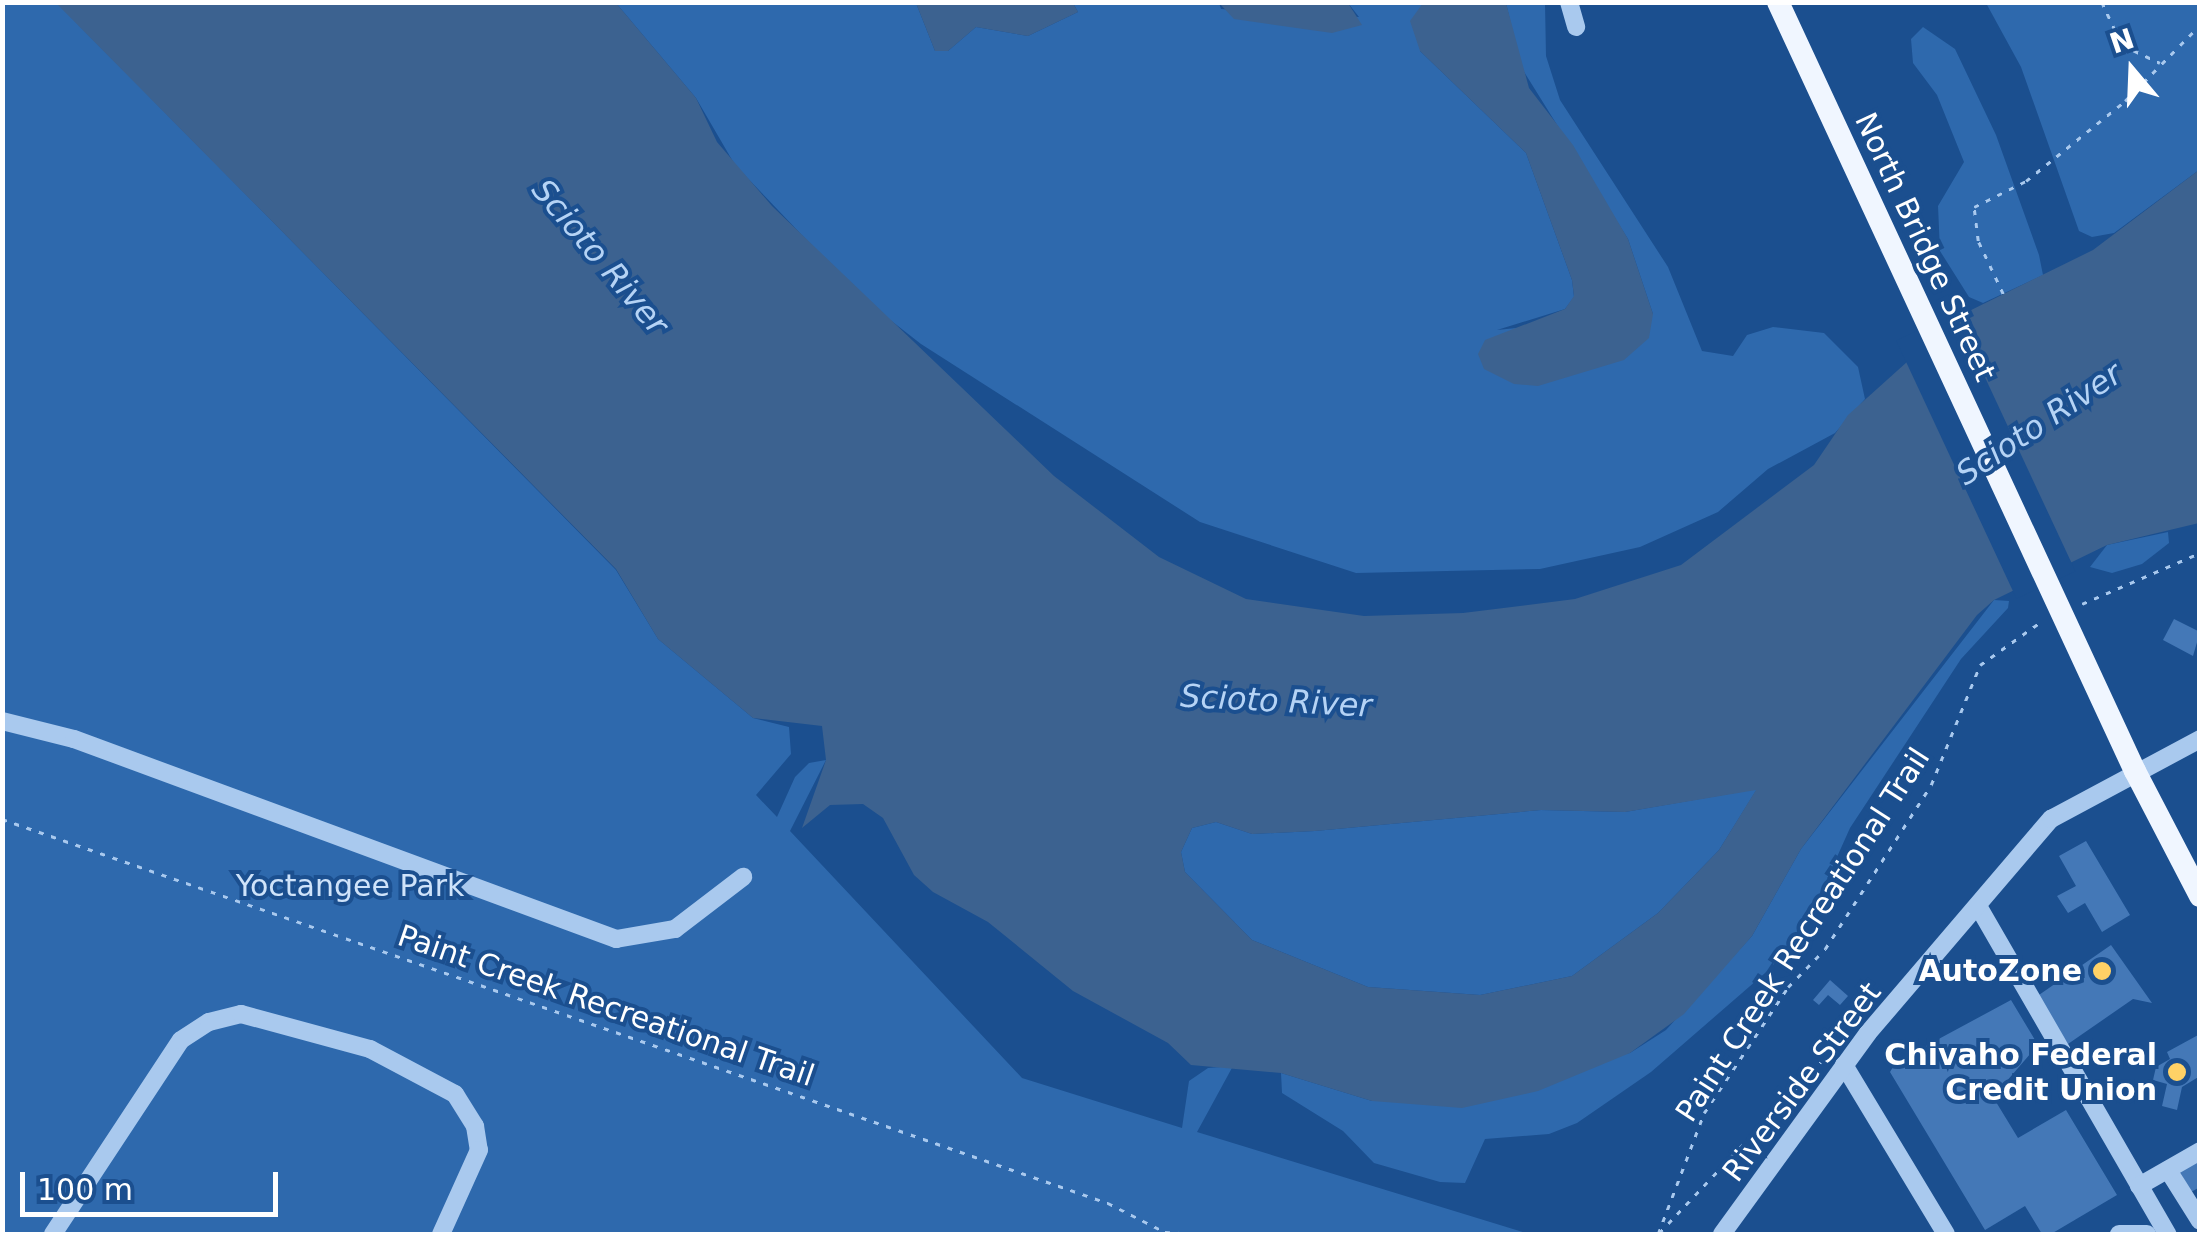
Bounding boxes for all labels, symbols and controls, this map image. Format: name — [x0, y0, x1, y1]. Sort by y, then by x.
north arrow — [2082, 20, 2182, 120]
text: N — [2106, 22, 2139, 61]
street label: North Bridge Street — [1847, 107, 2003, 387]
water label: Scioto River — [524, 171, 676, 343]
water label: Scioto River — [1949, 355, 2129, 493]
water label: Scioto River — [1179, 677, 1373, 725]
street label: Paint Creek Recreational Trail — [1669, 741, 1937, 1129]
park label: Yoctangee Park — [236, 868, 464, 904]
street label: Paint Creek Recreational Trail — [393, 918, 819, 1094]
place label: AutoZone — [1918, 953, 2082, 989]
marker: AutoZone — [2091, 960, 2113, 982]
street label: Riverside Street — [1715, 975, 1889, 1189]
place label: Chivaho Federal Credit Union — [1884, 1037, 2157, 1108]
marker: Chivaho Federal Credit Union — [2166, 1061, 2188, 1083]
scale bar — [25, 1152, 282, 1214]
text: 100 m — [37, 1172, 133, 1207]

